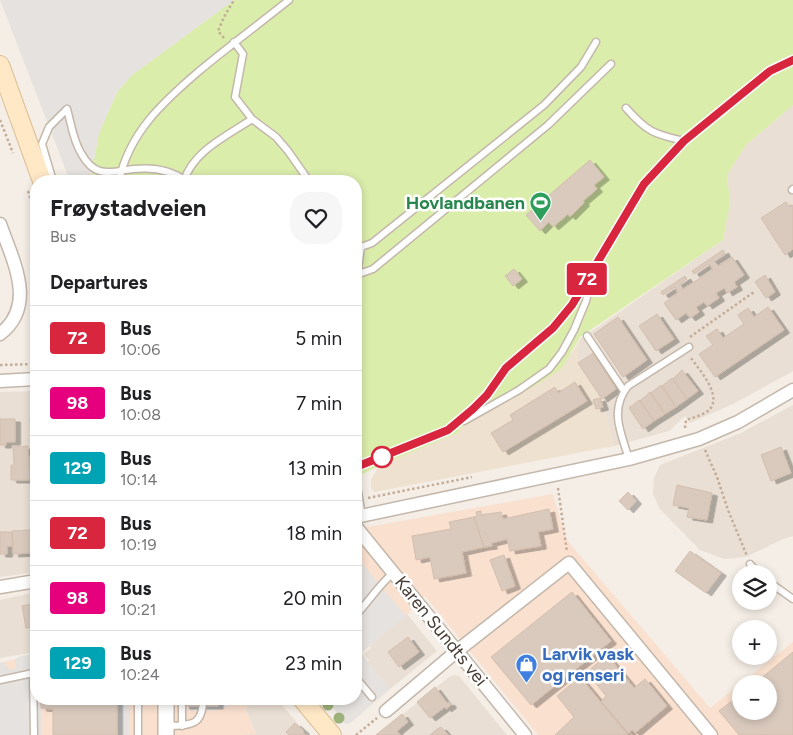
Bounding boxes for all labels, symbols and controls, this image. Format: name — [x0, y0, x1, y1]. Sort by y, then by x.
sports icon: Hovlandbanen — [529, 191, 553, 222]
button: heart — [290, 192, 342, 244]
place label: Hovlandbanen — [406, 192, 525, 214]
text: Frøystadveien — [50, 193, 206, 222]
text: Bus — [50, 227, 76, 246]
line badge: 72 — [564, 263, 610, 295]
text: 72 — [577, 268, 597, 290]
text: Departures — [50, 271, 148, 294]
text: Bus — [120, 317, 151, 340]
text: 72 — [67, 327, 88, 349]
text: 5 min — [295, 327, 342, 350]
text: 10:06 — [120, 340, 160, 359]
text: Bus — [120, 382, 151, 405]
text: 98 — [67, 392, 88, 414]
text: 7 min — [296, 392, 342, 415]
text: 10:08 — [120, 405, 161, 424]
unlabelled marker — [371, 446, 393, 468]
text: Bus — [120, 447, 151, 470]
text: 129 — [63, 457, 92, 479]
text: 13 min — [288, 457, 342, 480]
text: 10:14 — [120, 470, 157, 489]
text: Bus — [120, 512, 151, 535]
text: 72 — [67, 522, 88, 544]
text: 18 min — [287, 522, 342, 545]
text: 10:19 — [120, 535, 157, 554]
map controls — [732, 565, 777, 720]
button: layers — [732, 565, 777, 610]
street label: Karen Sundts vei — [390, 572, 492, 690]
text: Bus — [120, 577, 151, 600]
text: 98 — [67, 587, 88, 609]
text: 20 min — [283, 587, 342, 610]
text: 10:21 — [120, 600, 156, 619]
button: + — [732, 620, 777, 665]
text: Bus — [120, 642, 151, 665]
place label: Larvik vask og renseri — [542, 643, 634, 686]
text: 129 — [63, 652, 92, 674]
text: 23 min — [285, 652, 342, 675]
shop icon: Larvik vask og renseri — [514, 652, 538, 683]
text: 10:24 — [120, 665, 160, 684]
button: − — [732, 675, 777, 720]

